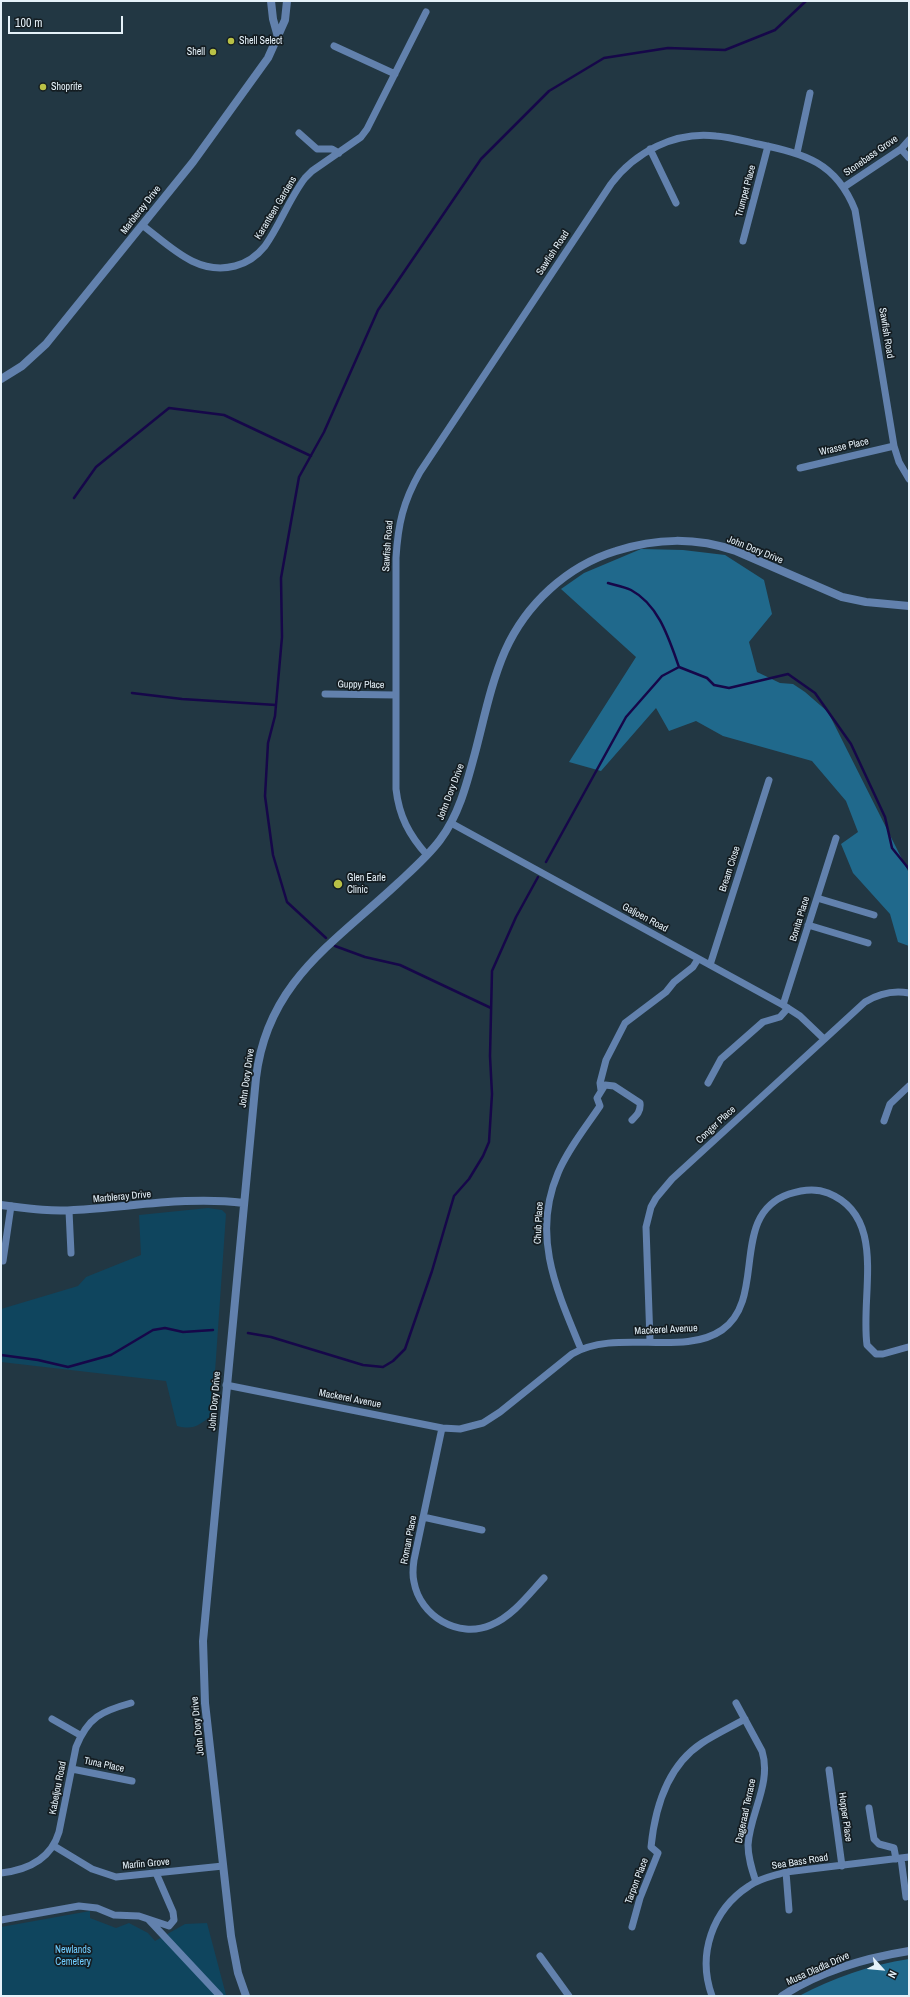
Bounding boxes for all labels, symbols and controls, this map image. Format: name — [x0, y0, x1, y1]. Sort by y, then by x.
scale bar — [10, 8, 125, 34]
text: 100 m — [15, 15, 42, 31]
place label: Shell Select — [239, 35, 282, 47]
marker: Shell Select — [226, 36, 236, 46]
place label: Shell — [187, 46, 205, 58]
marker: Shell — [208, 47, 218, 57]
place label: Shoprite — [51, 81, 82, 93]
marker: Shoprite — [38, 82, 48, 92]
street label: Stonebass Grove — [842, 133, 900, 179]
street label: Trumpet Place — [733, 164, 759, 218]
street label: Karanteen Gardens — [252, 174, 300, 242]
street label: Marbleray Drive — [118, 183, 164, 237]
street label: Sawfish Road — [534, 228, 572, 278]
street label: Sawfish Road — [876, 307, 896, 359]
street label: Wrasse Place — [818, 435, 870, 459]
street label: Sawfish Road — [380, 520, 396, 572]
street label: John Dory Drive — [725, 533, 785, 567]
street label: Guppy Place — [337, 679, 385, 691]
street label: John Dory Drive — [435, 762, 467, 822]
street label: Bream Close — [717, 845, 743, 893]
place label: Glen Earle Clinic — [347, 872, 386, 896]
marker: Glen Earle Clinic — [332, 878, 344, 890]
street label: Bonita Place — [787, 895, 813, 943]
street label: Galjoen Road — [620, 901, 670, 935]
street label: John Dory Drive — [237, 1048, 257, 1108]
street label: Conger Place — [694, 1104, 738, 1146]
street label: Marbleray Drive — [92, 1188, 152, 1206]
street label: Chub Place — [532, 1202, 546, 1244]
street label: Mackerel Avenue — [634, 1322, 698, 1338]
street label: John Dory Drive — [206, 1371, 224, 1431]
street label: Mackerel Avenue — [318, 1387, 382, 1411]
street label: Roman Place — [398, 1515, 420, 1565]
street label: John Dory Drive — [189, 1696, 207, 1756]
street label: Tuna Place — [83, 1755, 125, 1775]
street label: Kabeljou Road — [47, 1760, 69, 1816]
street label: Dageraad Terrace — [733, 1778, 759, 1844]
street label: Hopper Place — [836, 1792, 854, 1842]
street label: Sea Bass Road — [771, 1852, 829, 1872]
street label: Marlin Grove — [122, 1856, 170, 1872]
street label: Tarpon Place — [623, 1856, 651, 1906]
park label: Newlands Cemetery — [55, 1944, 91, 1968]
north arrow — [862, 1949, 902, 1989]
street label: Musa Dladla Drive — [785, 1950, 851, 1988]
text: N — [885, 1968, 900, 1981]

